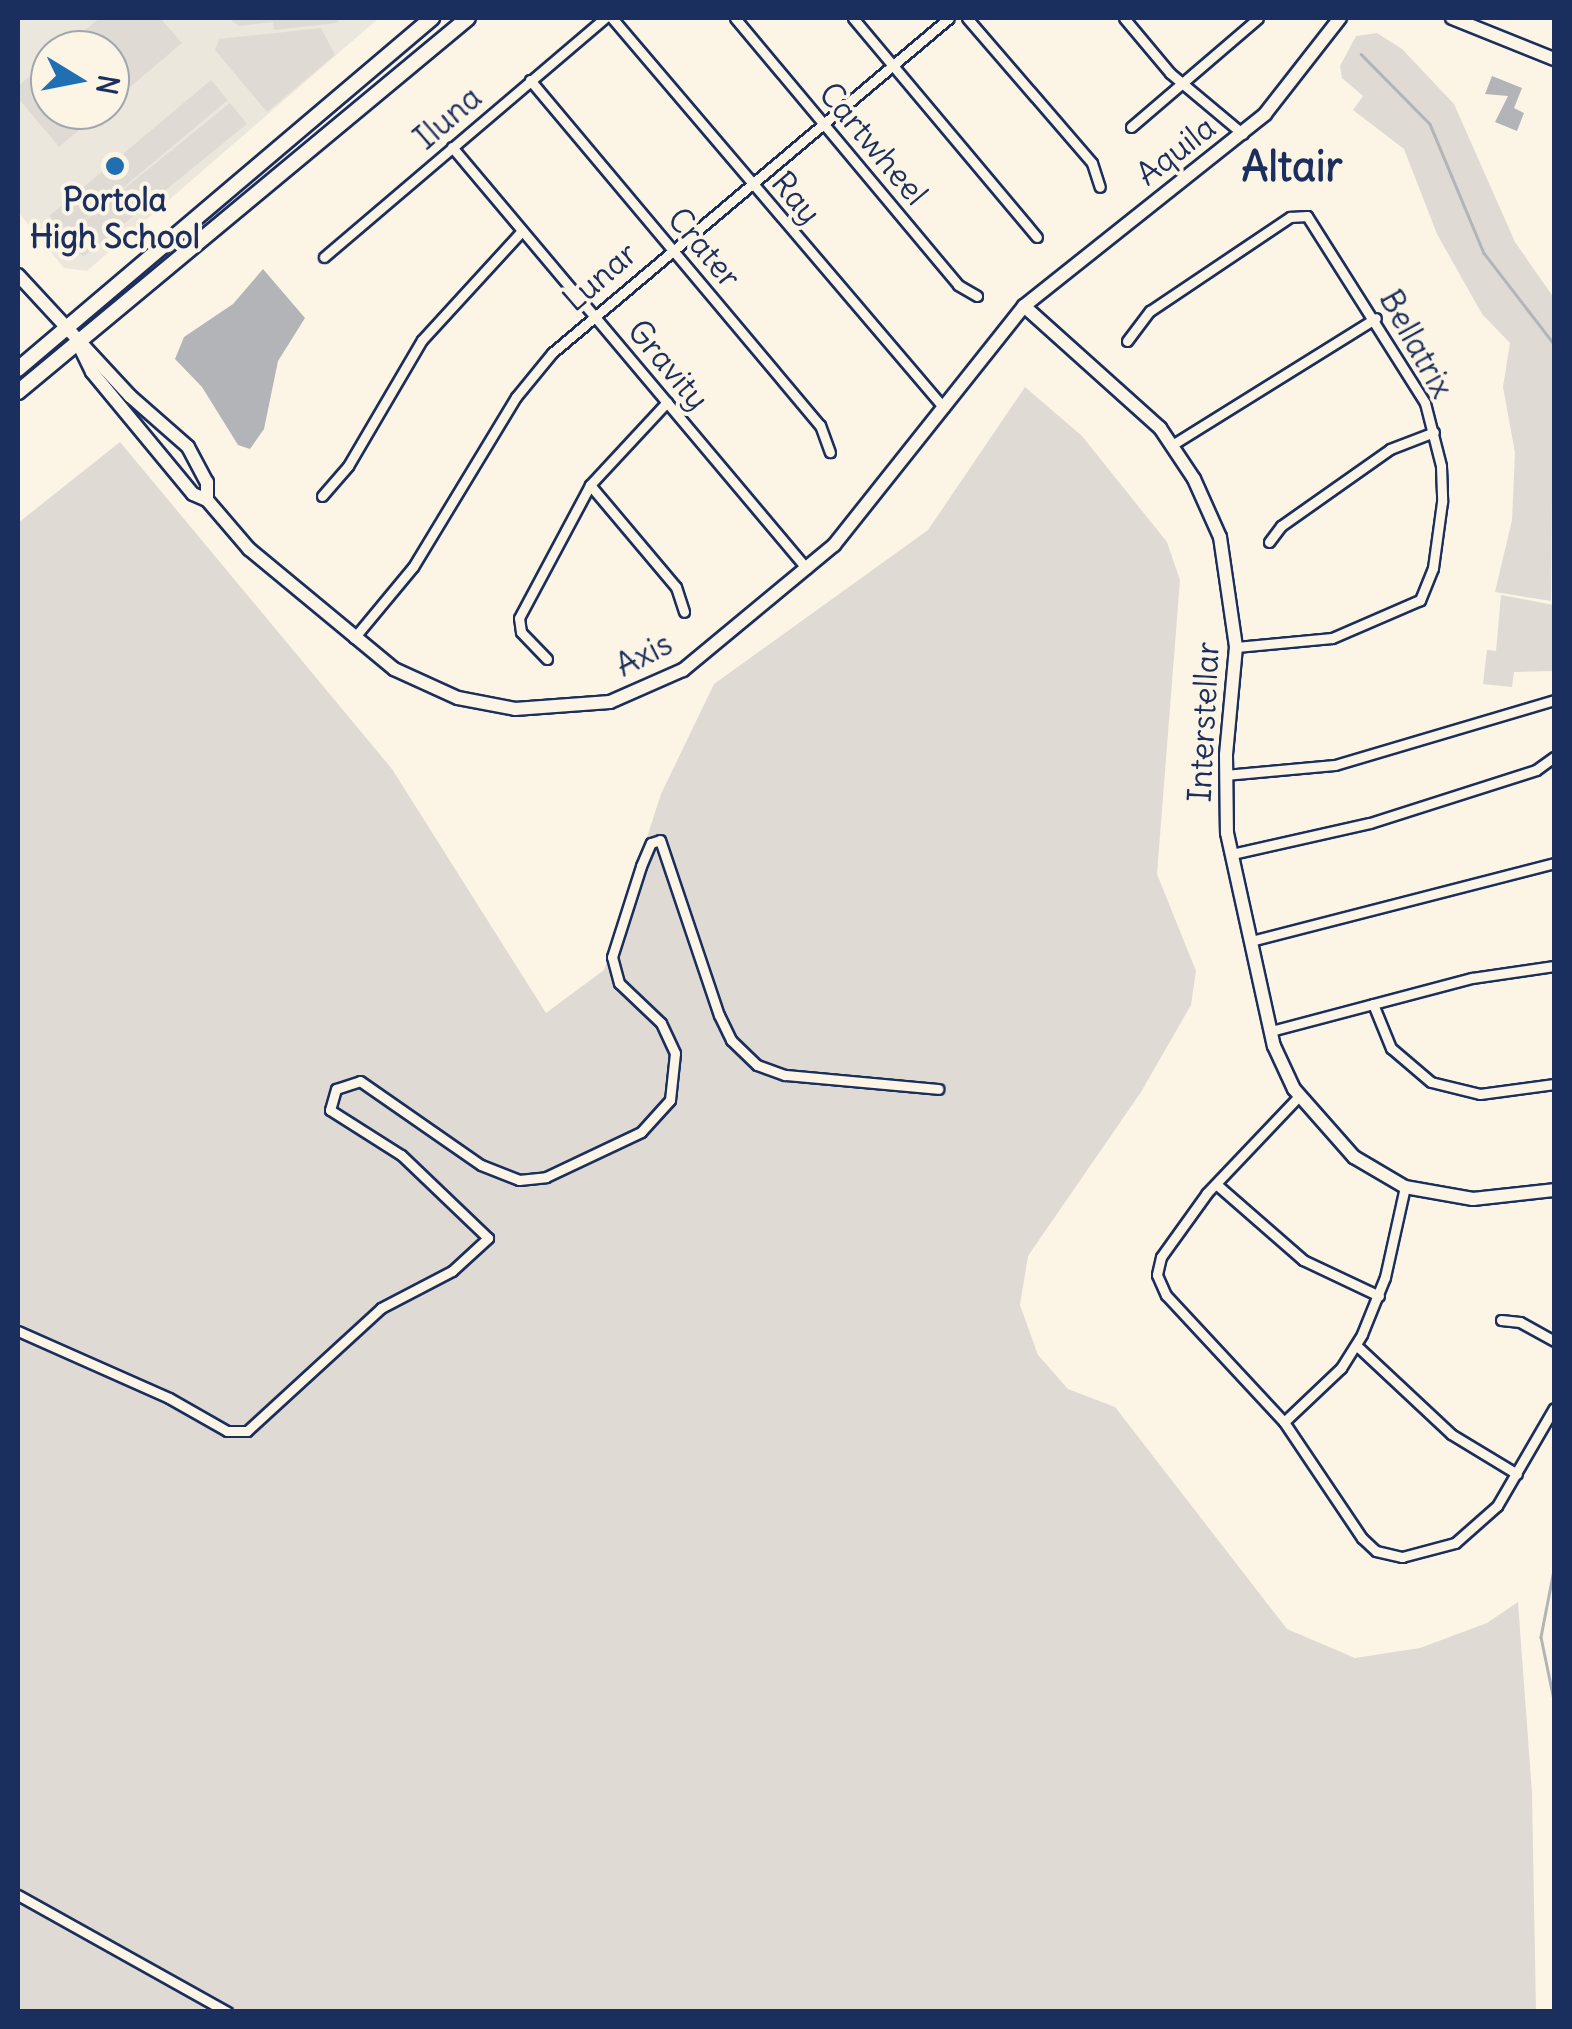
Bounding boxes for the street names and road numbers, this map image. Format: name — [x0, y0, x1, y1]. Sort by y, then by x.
street label: Cartwheel — [811, 75, 935, 213]
street label: Iluna — [406, 78, 490, 158]
street label: Aquila — [1129, 108, 1223, 194]
street label: Ray — [763, 164, 829, 232]
street label: Crater — [660, 200, 748, 296]
street label: Lunar — [555, 234, 645, 320]
street label: Bellatrix — [1371, 283, 1461, 405]
street label: Gravity — [619, 312, 717, 418]
street label: Axis — [609, 625, 679, 685]
street label: Interstellar — [1181, 641, 1227, 803]

